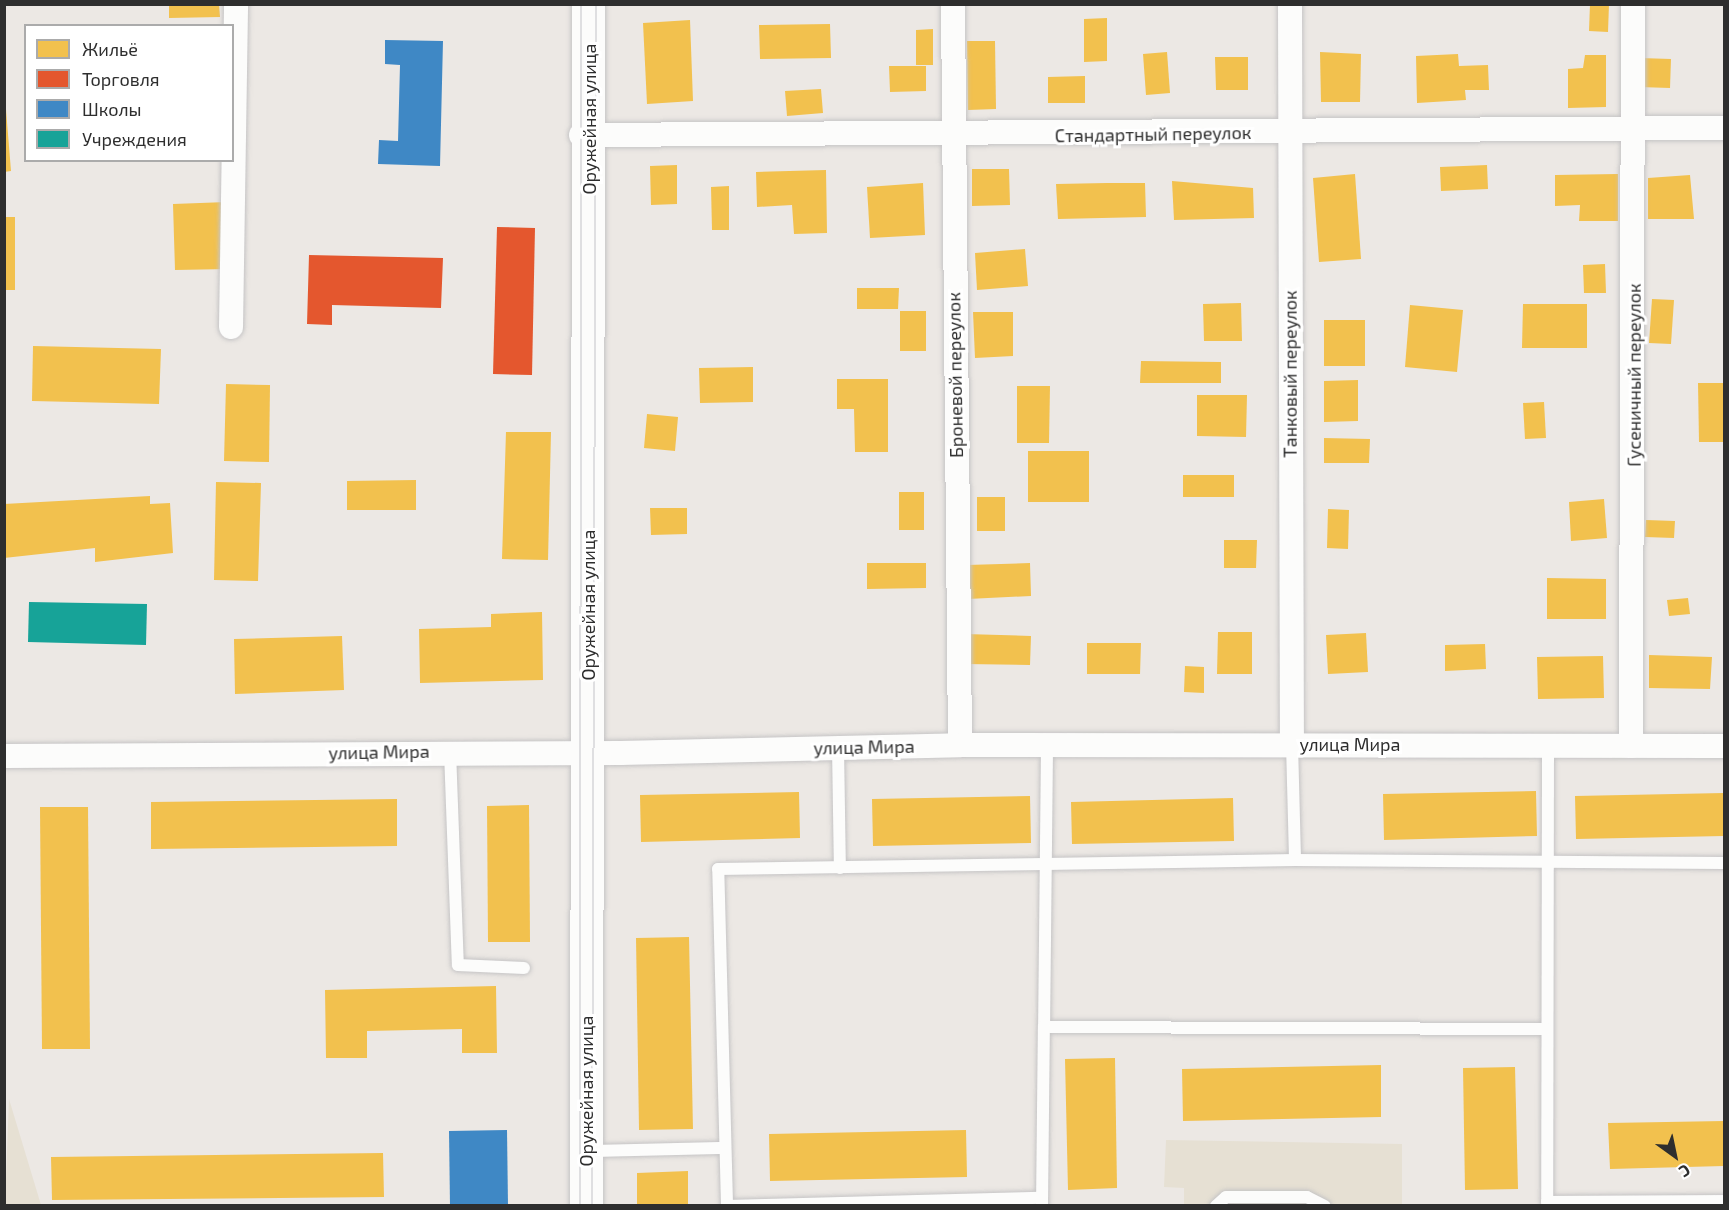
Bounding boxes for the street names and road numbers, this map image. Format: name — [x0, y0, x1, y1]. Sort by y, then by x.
street label: Оружейная улица — [578, 44, 600, 194]
street label: Стандартный переулок — [1055, 121, 1251, 147]
street label: Гусеничный переулок — [1623, 283, 1645, 467]
street label: Танковый переулок — [1279, 290, 1301, 458]
street label: Броневой переулок — [943, 292, 967, 458]
street label: Оружейная улица — [577, 530, 599, 680]
street label: улица Мира — [1299, 733, 1401, 755]
street label: улица Мира — [813, 735, 915, 759]
street label: улица Мира — [328, 740, 430, 764]
street label: Оружейная улица — [575, 1016, 597, 1166]

